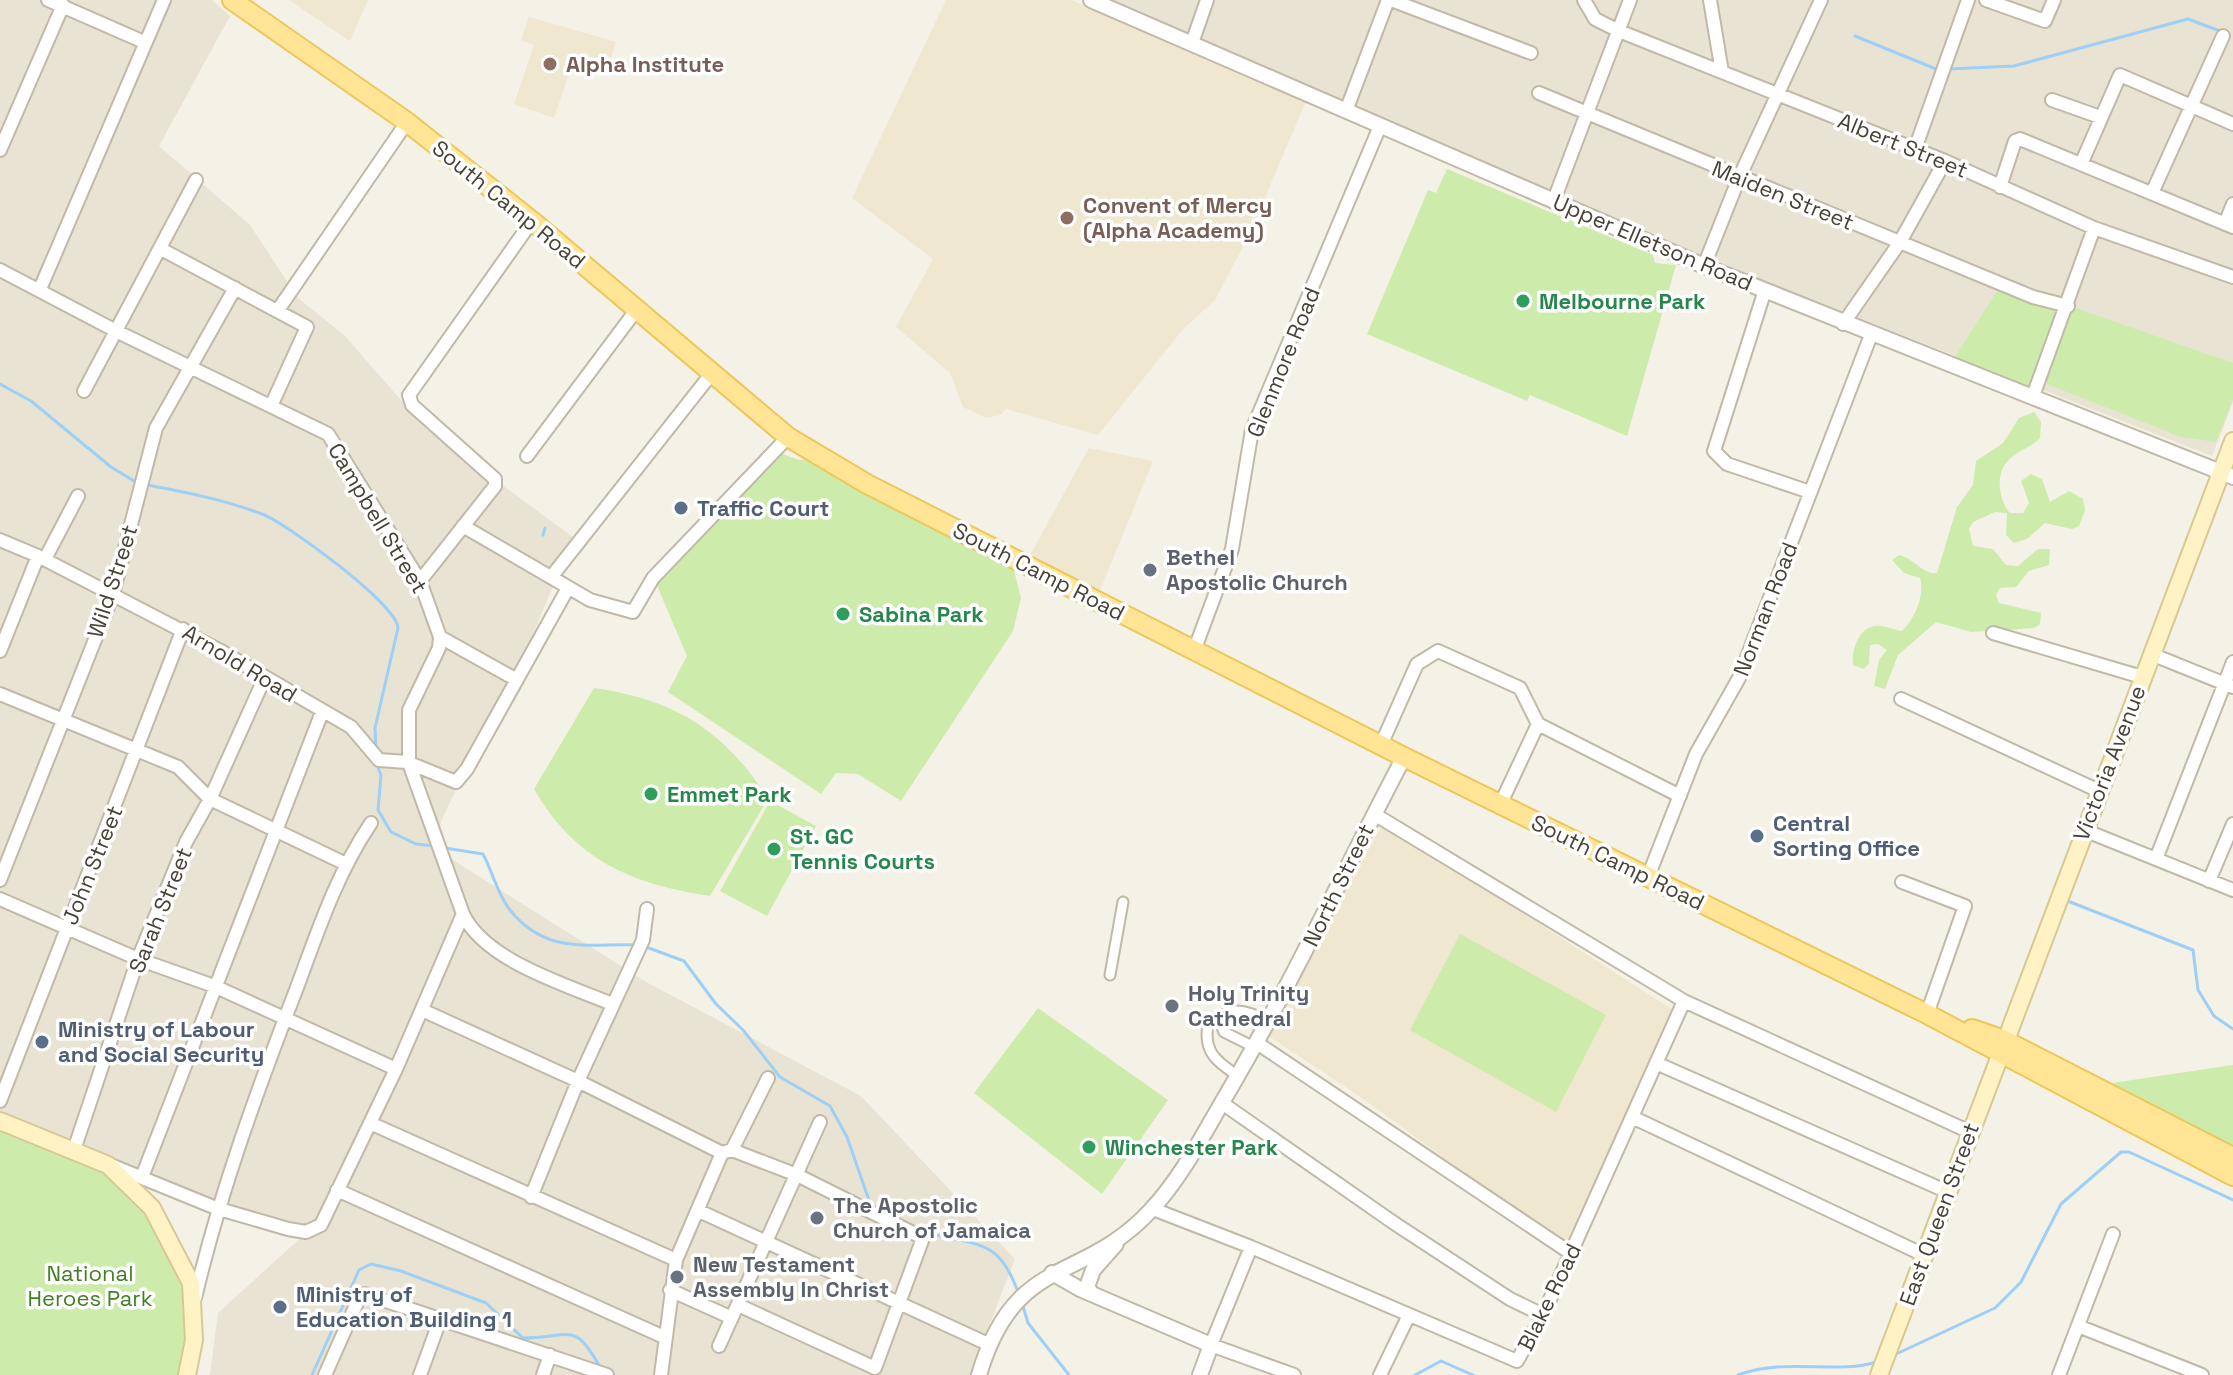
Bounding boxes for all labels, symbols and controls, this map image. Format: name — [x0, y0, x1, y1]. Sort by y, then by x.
place label: Alpha Institute — [566, 50, 724, 78]
marker: Alpha Institute — [541, 55, 559, 73]
street label: Albert Street — [1834, 106, 1972, 184]
street label: South Camp Road — [427, 134, 591, 274]
street label: Maiden Street — [1708, 154, 1858, 236]
street label: Upper Elletson Road — [1549, 187, 1757, 297]
place label: Convent of Mercy (Alpha Academy) — [1083, 191, 1272, 244]
marker: Convent of Mercy (Alpha Academy) — [1058, 209, 1076, 227]
street label: Glenmore Road — [1240, 283, 1326, 441]
place label: Melbourne Park — [1539, 287, 1706, 315]
marker: Melbourne Park — [1514, 292, 1532, 310]
street label: Campbell Street — [322, 438, 434, 598]
place label: Traffic Court — [697, 494, 829, 522]
marker: Traffic Court — [672, 499, 690, 517]
street label: South Camp Road — [948, 516, 1130, 626]
street label: Wild Street — [81, 521, 143, 641]
street label: Norman Road — [1727, 538, 1803, 680]
place label: Bethel Apostolic Church — [1166, 543, 1348, 596]
marker: Bethel Apostolic Church — [1141, 561, 1159, 579]
place label: Sabina Park — [859, 600, 984, 628]
marker: Sabina Park — [834, 605, 852, 623]
street label: Arnold Road — [178, 618, 302, 708]
street label: Victoria Avenue — [2066, 681, 2152, 845]
place label: Emmet Park — [667, 780, 792, 808]
marker: Emmet Park — [642, 785, 660, 803]
street label: John Street — [55, 801, 129, 929]
street label: South Camp Road — [1527, 808, 1709, 916]
place label: Central Sorting Office — [1773, 809, 1920, 862]
street label: North Street — [1296, 819, 1380, 951]
place label: St. GC Tennis Courts — [790, 822, 935, 875]
marker: Central Sorting Office — [1748, 827, 1766, 845]
marker: St. GC Tennis Courts — [765, 840, 783, 858]
street label: Sarah Street — [122, 843, 198, 977]
place label: Holy Trinity Cathedral — [1188, 979, 1309, 1032]
marker: Holy Trinity Cathedral — [1163, 997, 1181, 1015]
place label: Ministry of Labour and Social Security — [58, 1015, 264, 1068]
marker: Ministry of Labour and Social Security — [33, 1033, 51, 1051]
street label: East Queen Street — [1893, 1119, 1985, 1309]
place label: Winchester Park — [1105, 1133, 1279, 1161]
marker: Winchester Park — [1080, 1138, 1098, 1156]
place label: The Apostolic Church of Jamaica — [833, 1191, 1031, 1244]
marker: The Apostolic Church of Jamaica — [808, 1209, 826, 1227]
street label: Blake Road — [1511, 1239, 1587, 1355]
place label: New Testament Assembly In Christ — [693, 1250, 889, 1303]
park label: National Heroes Park — [28, 1259, 153, 1312]
marker: New Testament Assembly In Christ — [668, 1268, 686, 1286]
place label: Ministry of Education Building 1 — [296, 1280, 512, 1333]
marker: Ministry of Education Building 1 — [271, 1298, 289, 1316]

